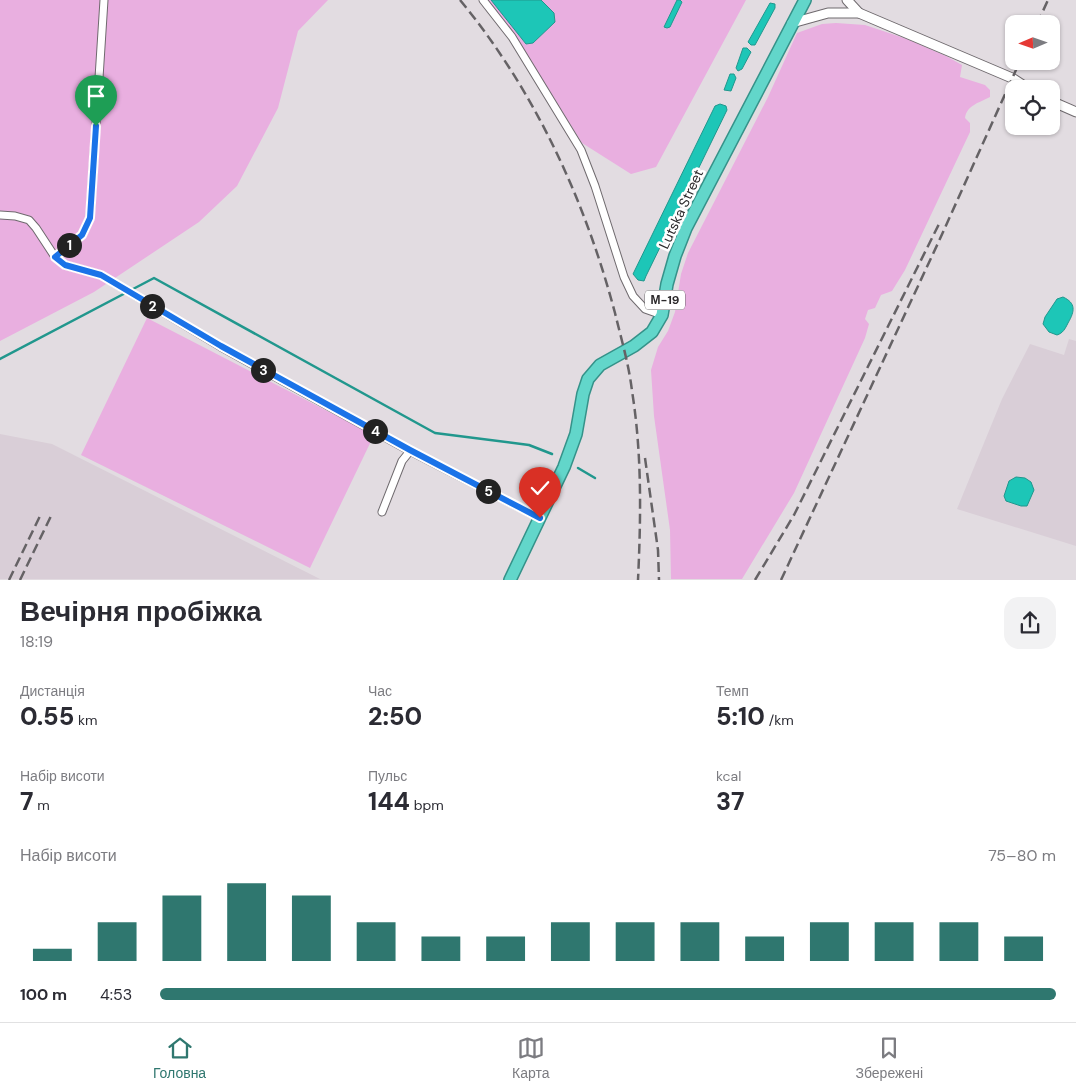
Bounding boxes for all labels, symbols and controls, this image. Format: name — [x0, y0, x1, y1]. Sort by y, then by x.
north arrow — [1005, 15, 1060, 70]
map controls — [1005, 15, 1060, 135]
pin — [75, 75, 117, 126]
button: locate — [1005, 80, 1060, 135]
icon: arrive — [82, 82, 110, 110]
street label: Lutska Street — [655, 166, 707, 252]
pin: 1 — [56, 232, 82, 258]
text: 1 — [67, 236, 72, 254]
road number: М-19 — [645, 290, 685, 310]
pin: 2 — [140, 294, 164, 318]
text: 2 — [148, 297, 157, 315]
pin: 3 — [250, 358, 276, 382]
text: 3 — [259, 361, 268, 379]
pin: 4 — [362, 418, 388, 444]
text: 4 — [371, 422, 380, 440]
pin — [519, 467, 561, 518]
icon: check — [526, 474, 554, 502]
pin: 5 — [476, 478, 500, 504]
text: 5 — [484, 482, 493, 500]
text: Вечірня пробіжка — [20, 593, 262, 630]
button: share — [1004, 597, 1056, 649]
text: 18:19 — [20, 631, 53, 652]
text: Дистанція — [20, 682, 85, 700]
text: Час — [368, 682, 392, 700]
text: Темп — [716, 682, 749, 700]
text: 0.55 — [20, 700, 74, 733]
text: 2:50 — [368, 700, 422, 733]
text: 5:10 — [716, 700, 765, 733]
text: km — [74, 711, 98, 729]
text: /km — [765, 711, 794, 729]
text: Набір висоти — [20, 767, 105, 785]
text: Пульс — [368, 767, 407, 785]
text: kcal — [716, 767, 741, 785]
text: 7 — [20, 785, 33, 818]
text: 144 — [368, 785, 410, 818]
text: 37 — [716, 785, 744, 818]
text: m — [33, 796, 50, 814]
text: bpm — [410, 796, 444, 814]
text: Набір висоти — [20, 845, 117, 866]
text: 75–80 m — [988, 845, 1056, 866]
text: 100 m — [20, 984, 67, 1005]
text: 4:53 — [100, 984, 132, 1005]
tab: Головна — [153, 1034, 206, 1082]
tab: Карта — [512, 1034, 550, 1082]
tab: Збережені — [856, 1034, 923, 1082]

